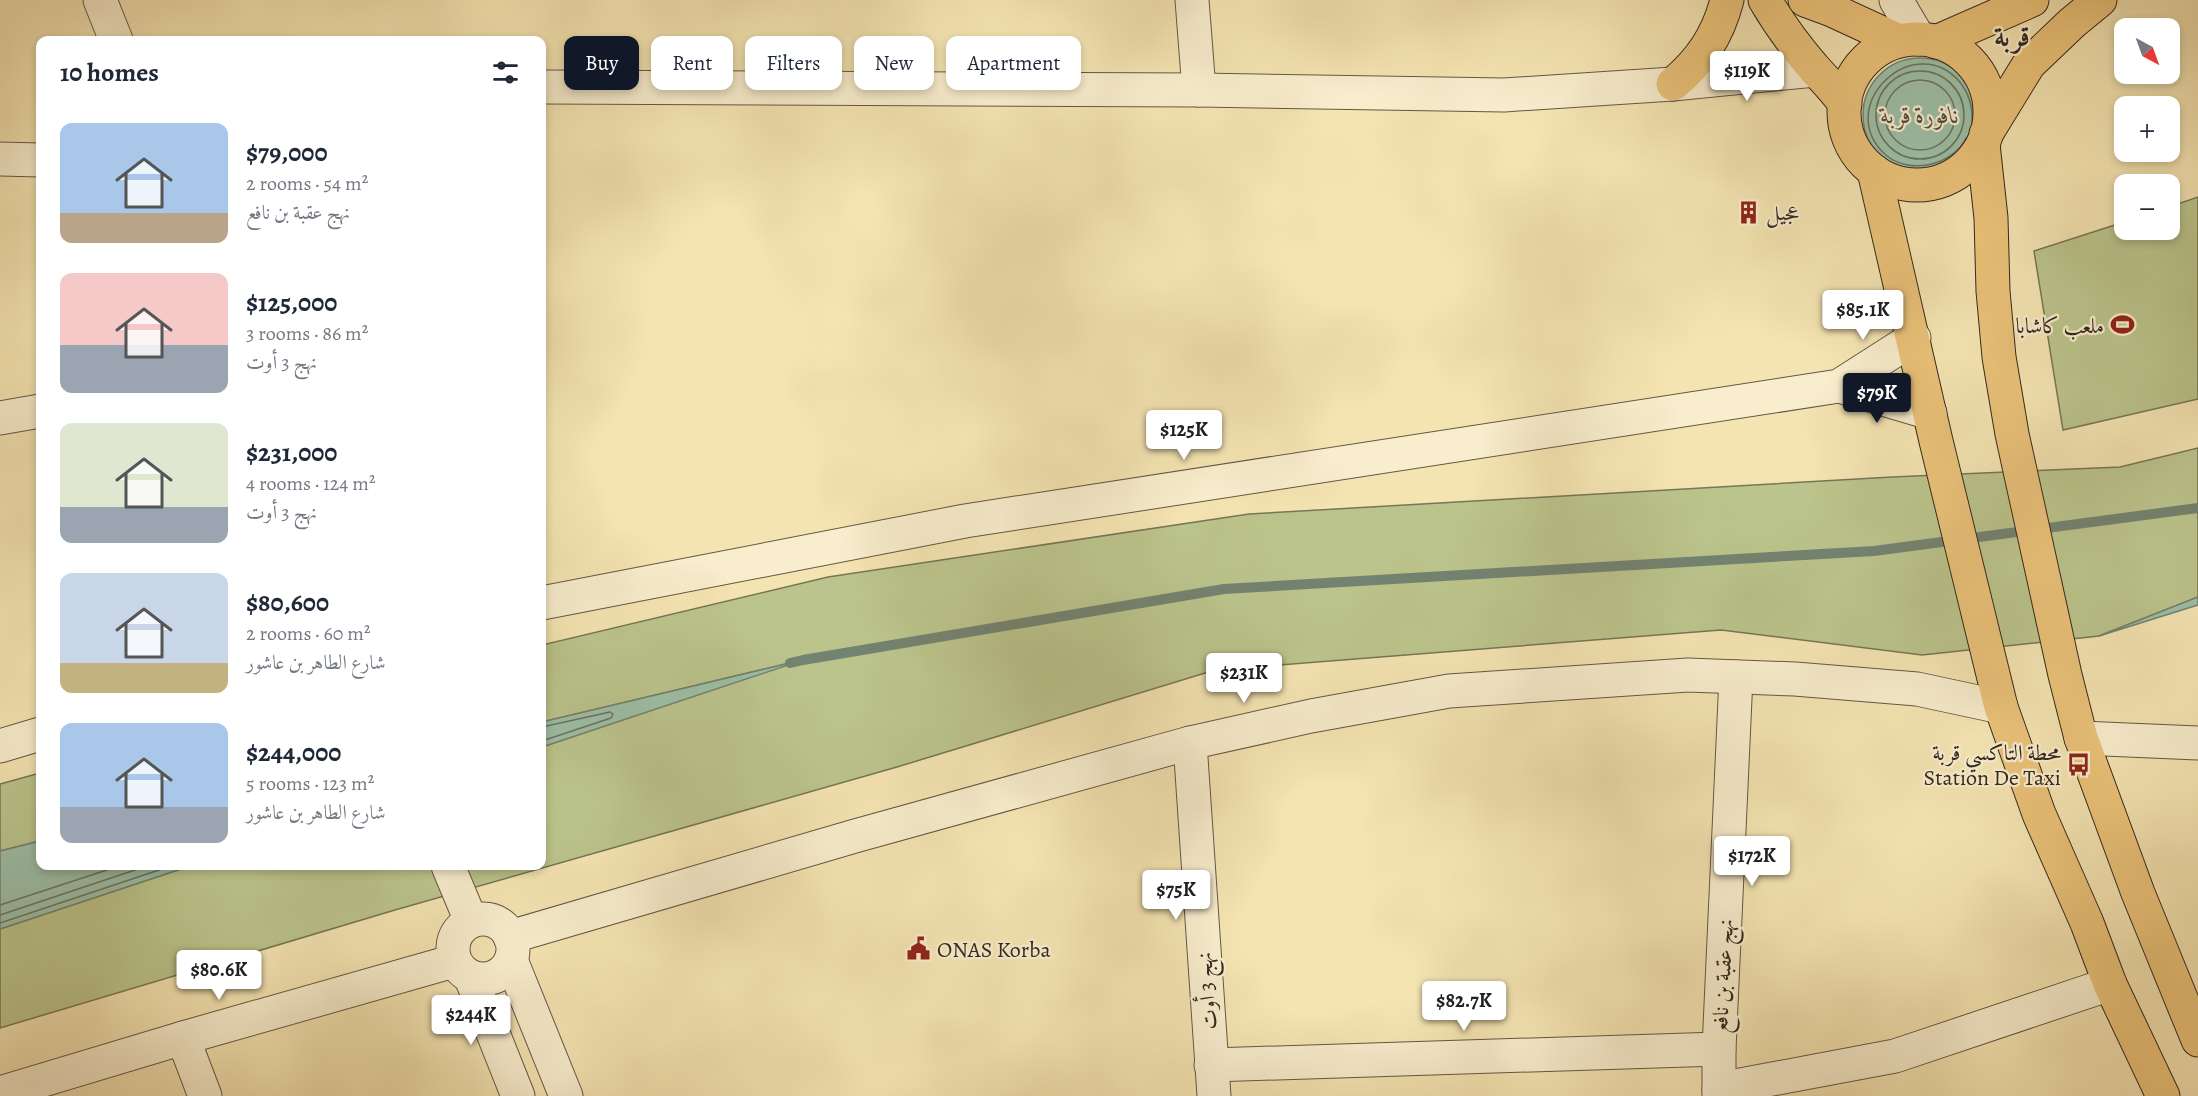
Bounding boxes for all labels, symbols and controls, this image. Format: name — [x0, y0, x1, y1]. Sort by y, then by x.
district label: قربة — [1994, 18, 2030, 56]
north arrow — [2114, 18, 2180, 84]
map controls — [2114, 18, 2180, 240]
chip: Buy — [564, 36, 639, 90]
chip: Rent — [651, 36, 733, 90]
chip: Filters — [745, 36, 842, 90]
chip: New — [854, 36, 934, 90]
chip: Apartment — [946, 36, 1081, 90]
pin: $119K — [1705, 51, 1789, 102]
text: 10 homes — [60, 55, 159, 90]
icon: filters — [489, 56, 522, 89]
text: $119K — [1724, 57, 1770, 84]
button: + — [2114, 96, 2180, 162]
water label: نافورة قربة — [1879, 99, 1959, 131]
text: $79,000 — [246, 135, 327, 170]
icon: home — [108, 147, 180, 219]
text: 2 rooms · 54 m² — [246, 170, 368, 197]
button: − — [2114, 174, 2180, 240]
place label: عجيل — [1766, 198, 1800, 228]
text: نهج عقبة بن نافع — [246, 199, 350, 226]
building icon: عجيل — [1735, 199, 1761, 225]
text: $125,000 — [246, 285, 337, 320]
pin: $85.1K — [1814, 290, 1912, 341]
text: $85.1K — [1836, 296, 1890, 323]
icon: home — [108, 297, 180, 369]
place label: ملعب كاشابا — [2015, 311, 2104, 341]
sports icon: ملعب كاشابا — [2109, 312, 2135, 338]
text: 3 rooms · 86 m² — [246, 320, 368, 347]
text: نهج 3 أوت — [246, 349, 317, 376]
pin: $79K — [1841, 373, 1913, 424]
text: $79K — [1857, 379, 1897, 406]
pin: $125K — [1142, 410, 1226, 461]
text: $125K — [1160, 416, 1208, 443]
text: $231,000 — [246, 435, 337, 470]
icon: home — [108, 447, 180, 519]
text: 4 rooms · 124 m² — [246, 470, 376, 497]
text: نهج 3 أوت — [246, 499, 317, 526]
text: $80,600 — [246, 585, 329, 620]
icon: home — [108, 597, 180, 669]
text: 2 rooms · 60 m² — [246, 620, 370, 647]
text: شارع الطاهر بن عاشور — [246, 649, 386, 676]
pin: $231K — [1202, 653, 1286, 704]
text: $231K — [1220, 659, 1268, 686]
text: $244,000 — [246, 735, 341, 770]
place label: محطة التاكسي قربة Station De Taxi — [1923, 738, 2062, 793]
icon: home — [108, 747, 180, 819]
bus stop icon: محطة التاكسي قربة Station De Taxi — [2066, 752, 2092, 778]
text: 5 rooms · 123 m² — [246, 770, 374, 797]
text: شارع الطاهر بن عاشور — [246, 799, 386, 826]
pin: $172K — [1710, 836, 1794, 887]
text: $172K — [1728, 842, 1776, 869]
pin: $75K — [1140, 870, 1212, 921]
text: $75K — [1156, 876, 1196, 903]
street label: نهج عقبة بن نافع — [1705, 918, 1745, 1034]
place label: ONAS Korba — [937, 935, 1051, 965]
public building icon: ONAS Korba — [906, 936, 932, 962]
pin: $80.6K — [170, 950, 268, 1001]
street label: نهج 3 أوت — [1188, 951, 1229, 1031]
text: $80.6K — [191, 956, 247, 983]
pin: $82.7K — [1415, 981, 1513, 1032]
text: $82.7K — [1436, 987, 1492, 1014]
pin: $244K — [429, 995, 513, 1046]
text: $244K — [446, 1001, 496, 1028]

